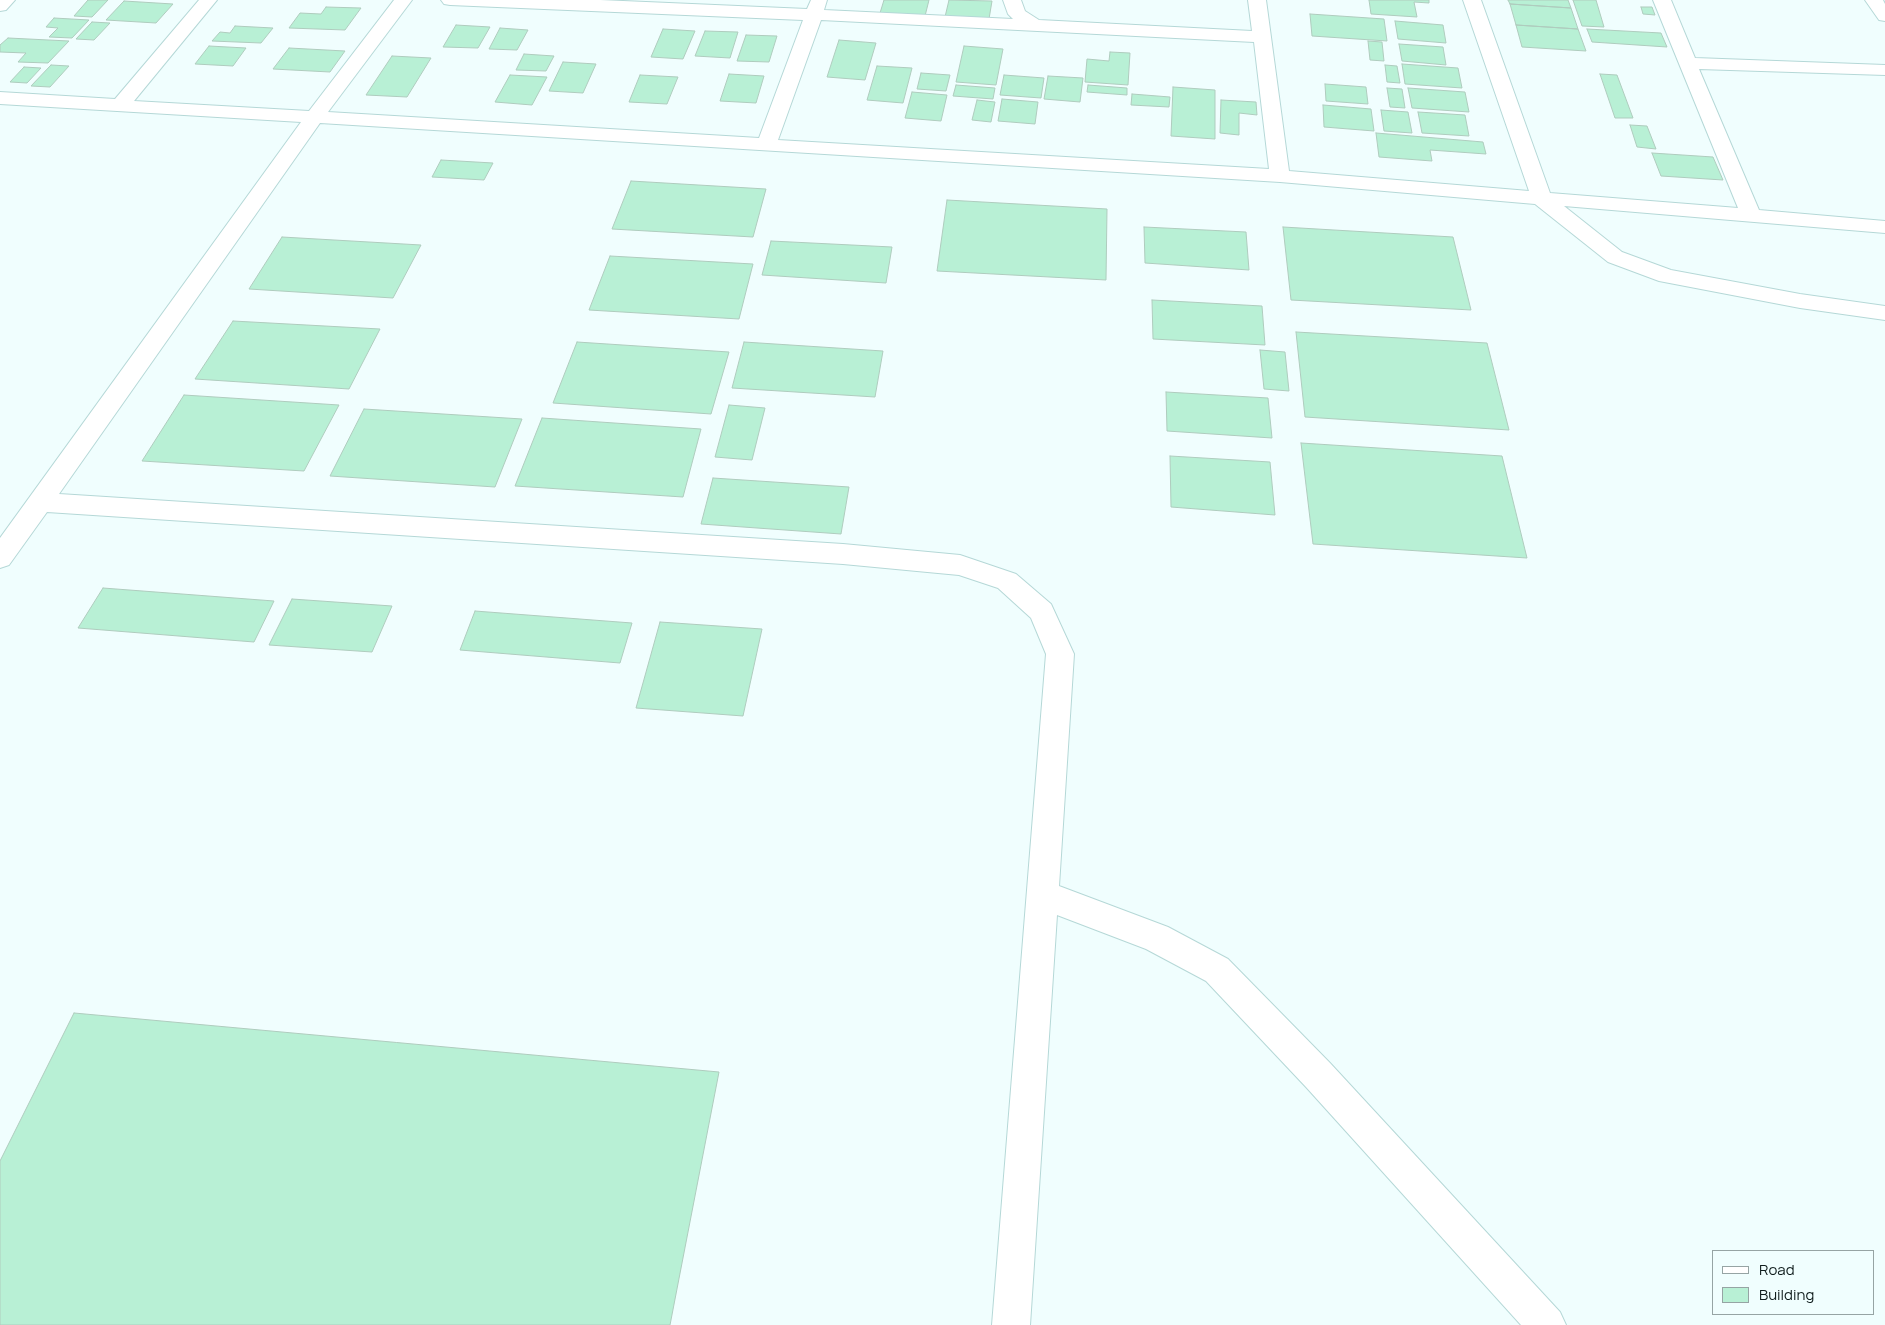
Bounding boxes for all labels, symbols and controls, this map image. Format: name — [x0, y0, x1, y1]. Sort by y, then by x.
legend — [1712, 1250, 1875, 1315]
text: Road — [1759, 1259, 1795, 1280]
text: Building — [1759, 1284, 1814, 1305]

